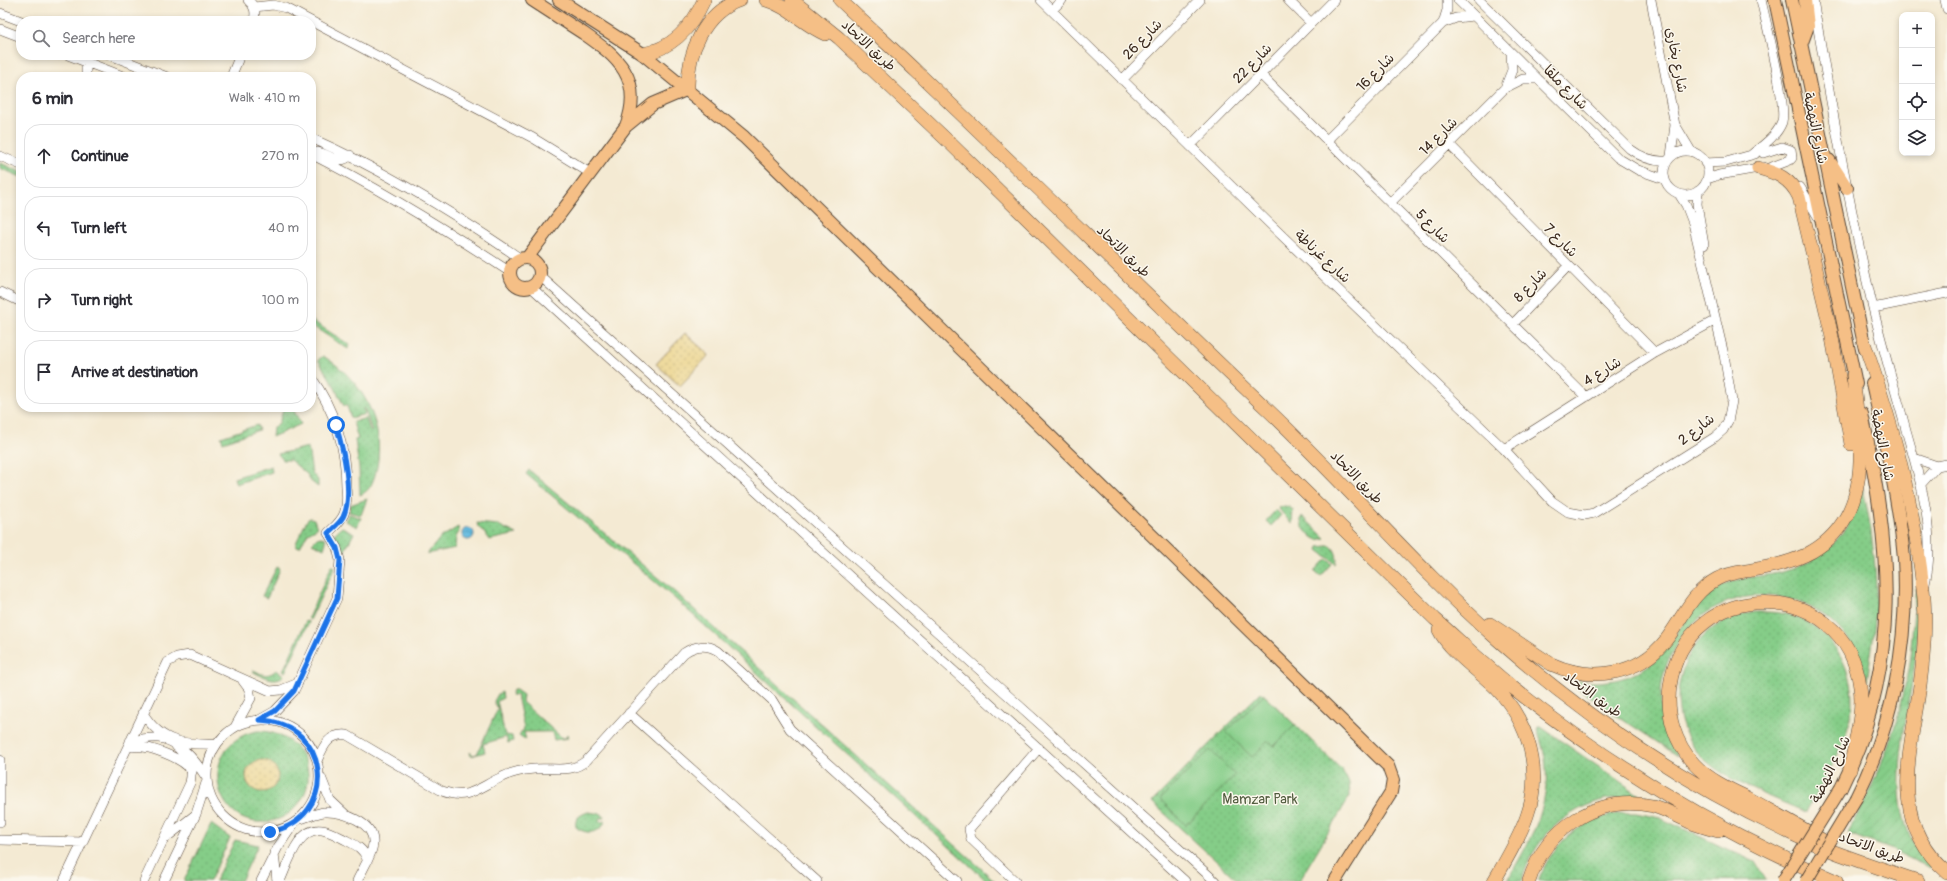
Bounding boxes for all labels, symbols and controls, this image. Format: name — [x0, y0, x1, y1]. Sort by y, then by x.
map controls — [1899, 12, 1935, 156]
button: + — [1899, 12, 1935, 48]
search box — [16, 16, 316, 60]
street label: طريق الاتحاد — [838, 16, 899, 75]
street label: شارع 26 — [1119, 16, 1166, 64]
street label: شارع بخارى — [1661, 26, 1691, 94]
icon: search — [30, 27, 52, 49]
text: Search here — [62, 29, 135, 48]
street label: شارع 22 — [1229, 40, 1276, 88]
button: − — [1899, 48, 1935, 84]
street label: شارع 16 — [1353, 50, 1399, 96]
street label: شارع ملقا — [1539, 62, 1591, 114]
button: locate — [1899, 84, 1935, 120]
text: 6 min — [32, 88, 73, 109]
text: Walk · 410 m — [229, 90, 300, 106]
street label: شارع النهضة — [1799, 91, 1831, 166]
street label: شارع 14 — [1416, 114, 1462, 160]
button: layers — [1899, 120, 1935, 156]
icon: ahead — [33, 145, 55, 167]
text: Continue — [71, 147, 129, 166]
text: 270 m — [262, 148, 299, 164]
street label: شارع 5 — [1411, 206, 1453, 248]
icon: left — [33, 217, 55, 239]
text: Turn left — [71, 219, 127, 238]
text: 40 m — [268, 220, 299, 236]
street label: شارع 7 — [1540, 220, 1581, 261]
street label: طريق الاتحاد — [1093, 222, 1154, 281]
street label: شارع غرناطة — [1290, 226, 1354, 287]
street label: شارع 8 — [1510, 265, 1551, 306]
icon: right — [33, 289, 55, 311]
text: Turn right — [71, 291, 132, 310]
text: 100 m — [262, 292, 299, 308]
street label: شارع 4 — [1580, 353, 1625, 390]
icon: arrive — [33, 361, 55, 383]
text: Arrive at destination — [71, 363, 198, 382]
street label: شارع النهضة — [1866, 408, 1898, 483]
street label: شارع 2 — [1675, 410, 1718, 450]
route start — [327, 416, 345, 434]
street label: طريق الاتحاد — [1327, 447, 1386, 508]
street label: طريق الاتحاد — [1560, 668, 1625, 721]
street label: شارع النهضة — [1807, 733, 1855, 806]
park label: Mamzar Park — [1222, 791, 1298, 808]
route end — [261, 823, 279, 841]
street label: طريق الاتحاد — [1837, 828, 1907, 867]

